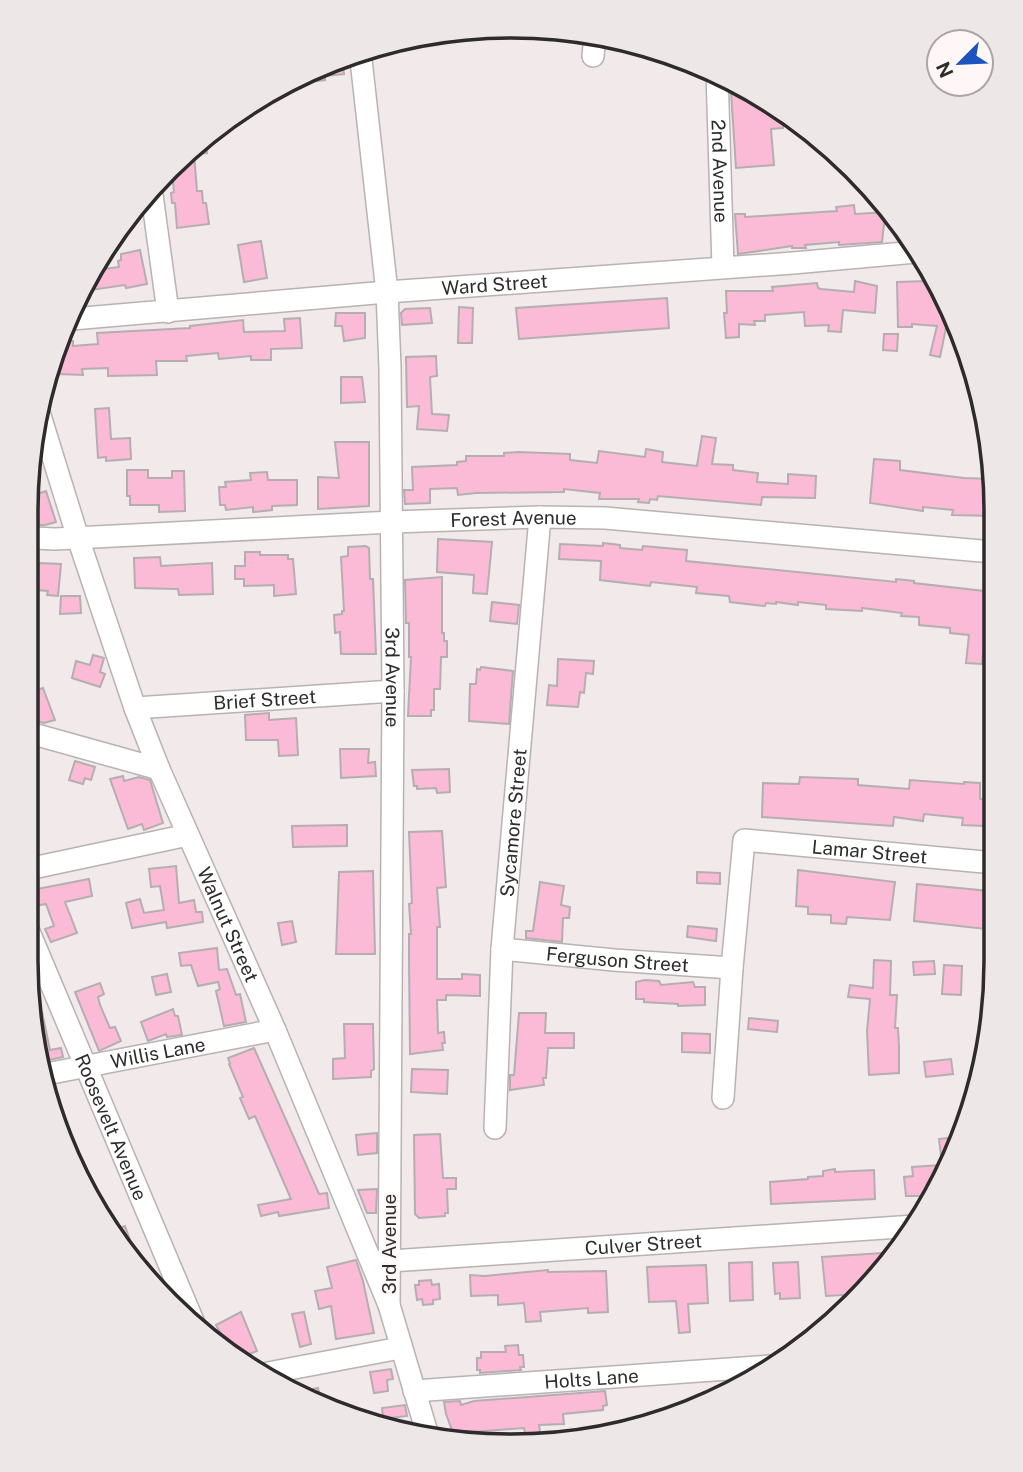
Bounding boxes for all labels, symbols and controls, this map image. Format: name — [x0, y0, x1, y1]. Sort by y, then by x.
north arrow — [925, 28, 995, 98]
text: N — [931, 59, 958, 81]
street label: 2nd Avenue — [707, 119, 733, 223]
street label: Ward Street — [441, 270, 549, 299]
street label: Forest Avenue — [450, 506, 577, 531]
street label: 3rd Avenue — [381, 627, 404, 728]
street label: Brief Street — [213, 685, 317, 714]
street label: Sycamore Street — [496, 748, 531, 898]
street label: Lamar Street — [811, 835, 928, 868]
street label: Walnut Street — [193, 864, 263, 985]
street label: Ferguson Street — [545, 942, 690, 976]
street label: Willis Lane — [109, 1033, 207, 1072]
street label: Roosevelt Avenue — [71, 1050, 152, 1203]
street label: 3rd Avenue — [378, 1194, 400, 1294]
street label: Culver Street — [584, 1229, 703, 1259]
street label: Holts Lane — [544, 1364, 640, 1393]

